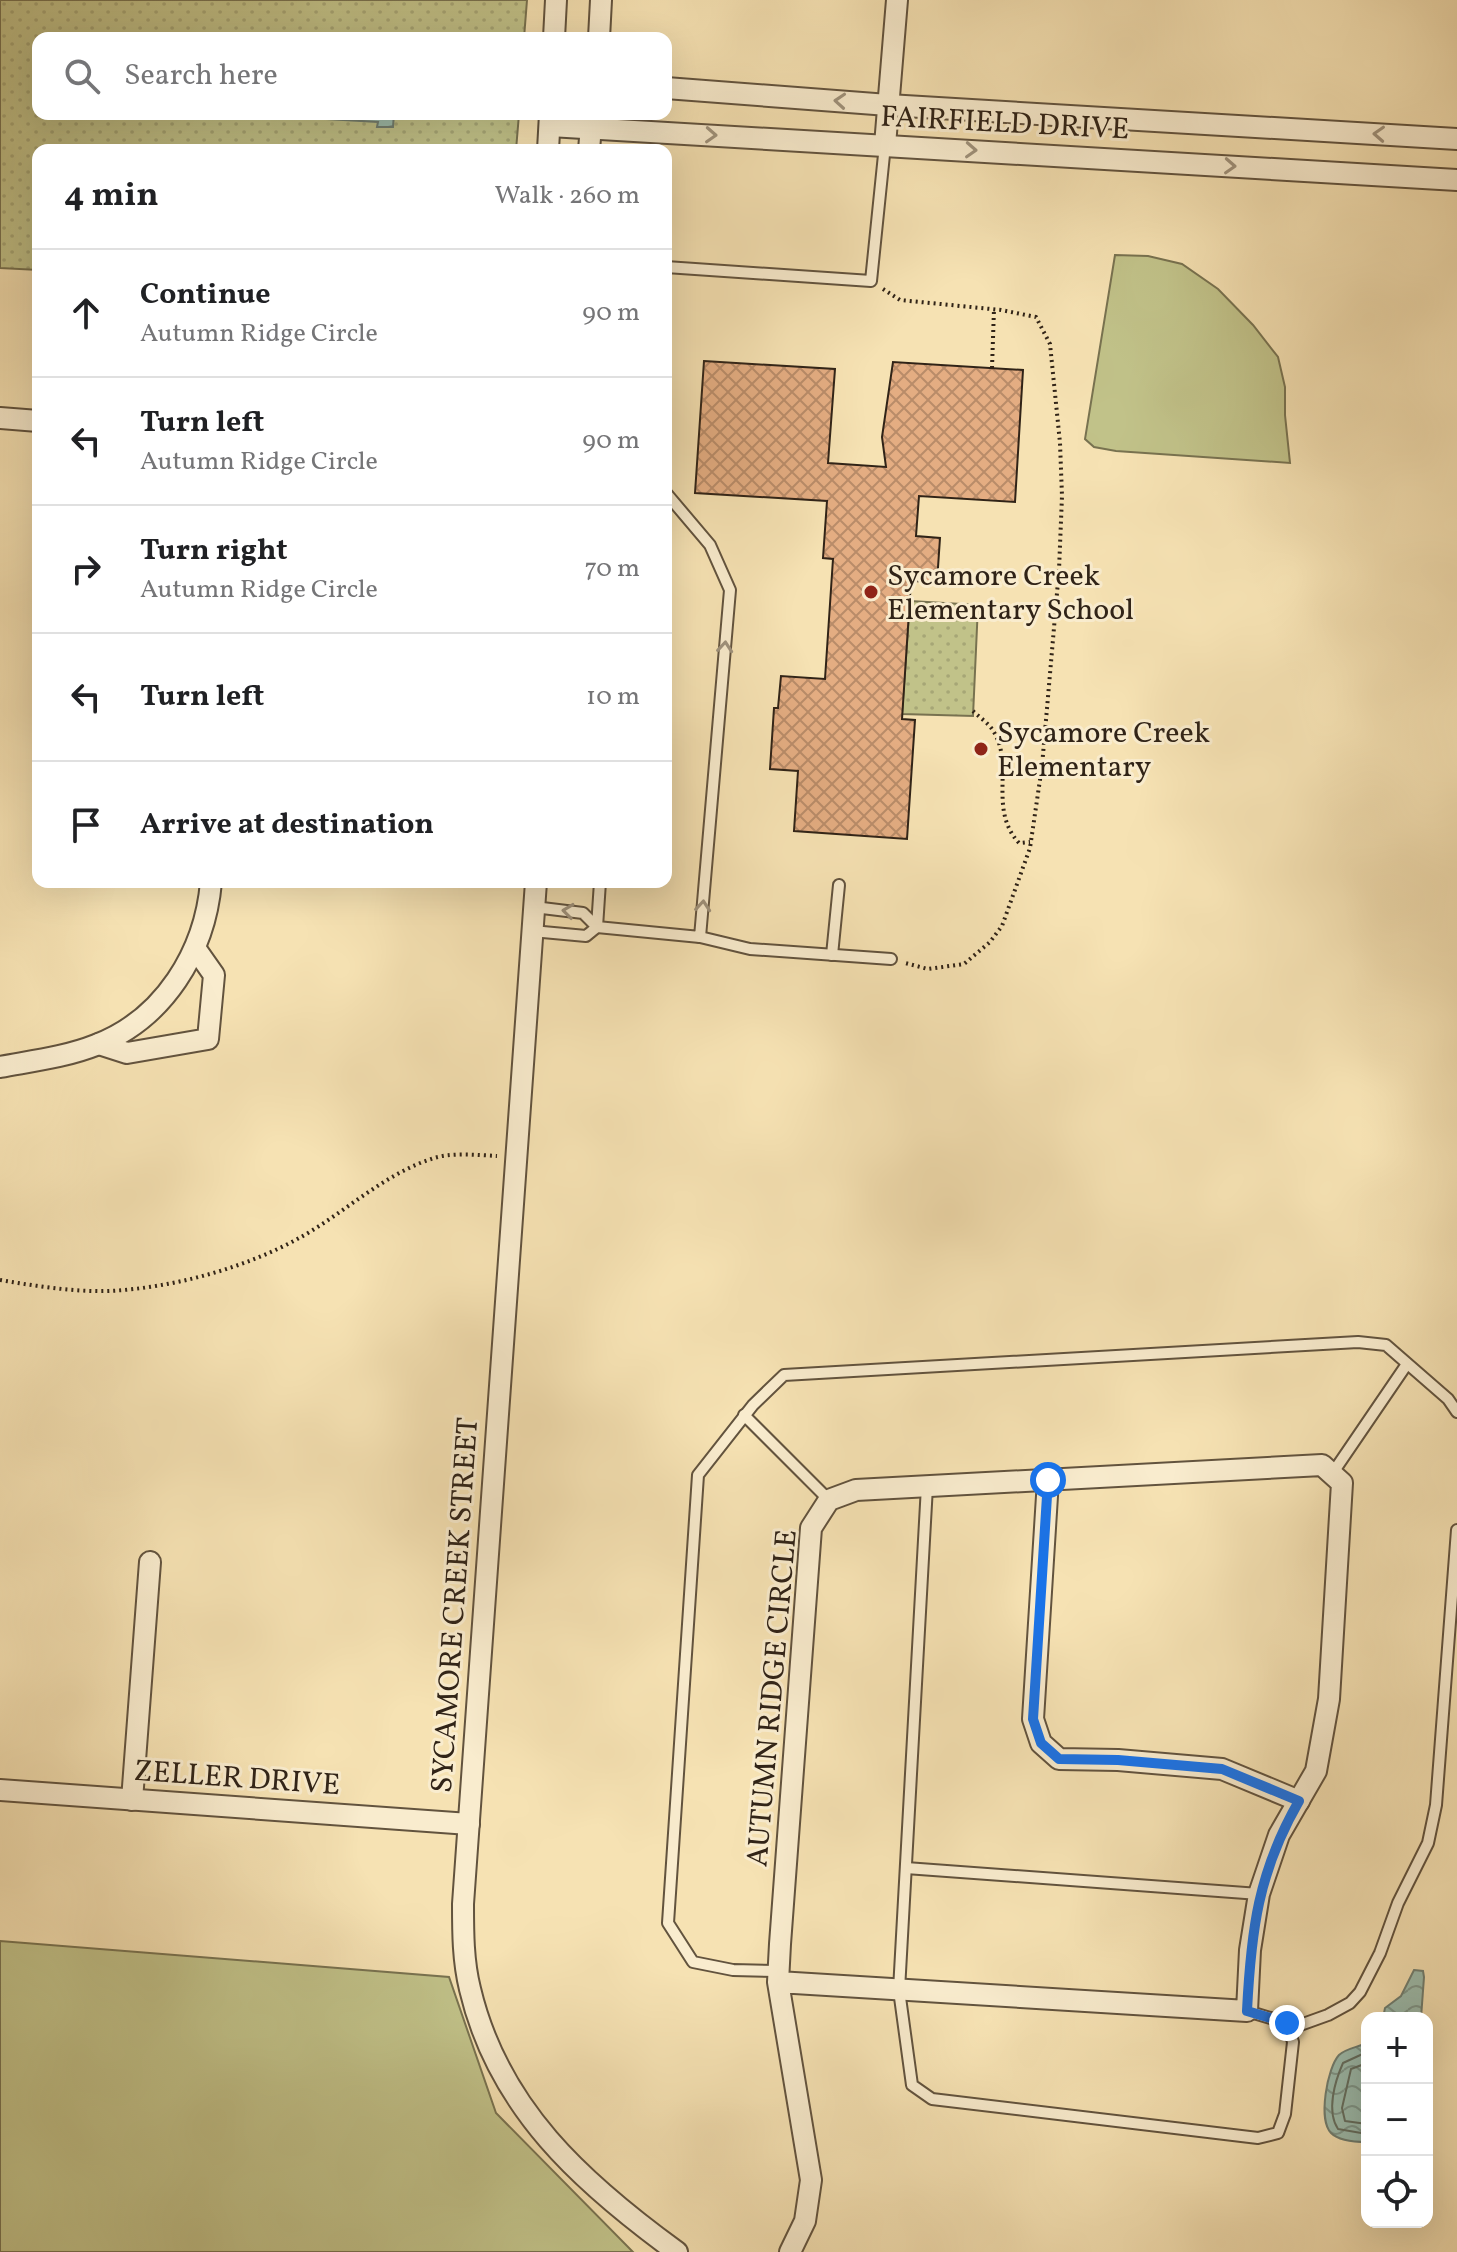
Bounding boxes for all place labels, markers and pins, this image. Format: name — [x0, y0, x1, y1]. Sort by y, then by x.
place label: Sycamore Creek Elementary School — [887, 556, 1134, 632]
marker: Sycamore Creek Elementary School — [862, 583, 880, 601]
place label: Sycamore Creek Elementary — [997, 713, 1210, 789]
marker: Sycamore Creek Elementary — [972, 740, 990, 758]

